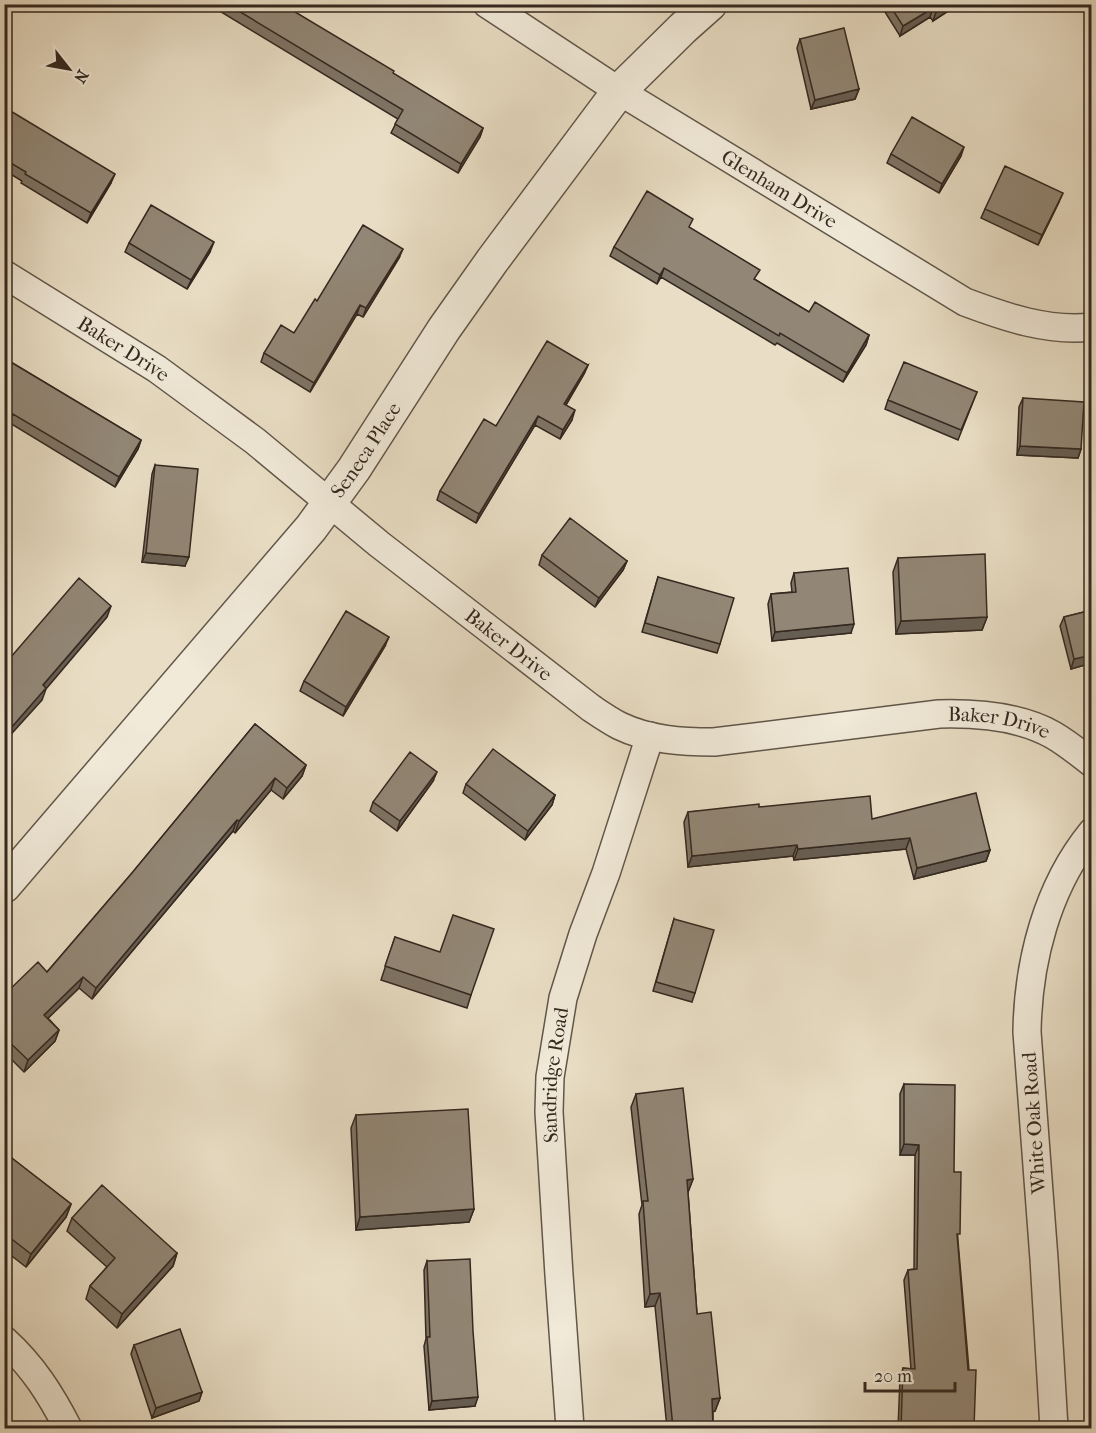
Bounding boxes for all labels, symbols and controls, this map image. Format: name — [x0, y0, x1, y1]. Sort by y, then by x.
north arrow — [39, 39, 99, 99]
text: N — [70, 66, 93, 87]
street label: Glenham Drive — [717, 145, 842, 233]
street label: Baker Drive — [74, 311, 174, 386]
street label: Seneca Place — [326, 398, 405, 502]
street label: Baker Drive — [461, 604, 557, 685]
street label: Baker Drive — [948, 702, 1054, 743]
street label: Sandridge Road — [537, 1004, 573, 1144]
street label: White Oak Road — [1017, 1050, 1050, 1196]
scale bar — [865, 1355, 955, 1393]
text: 20 m — [874, 1366, 912, 1387]

